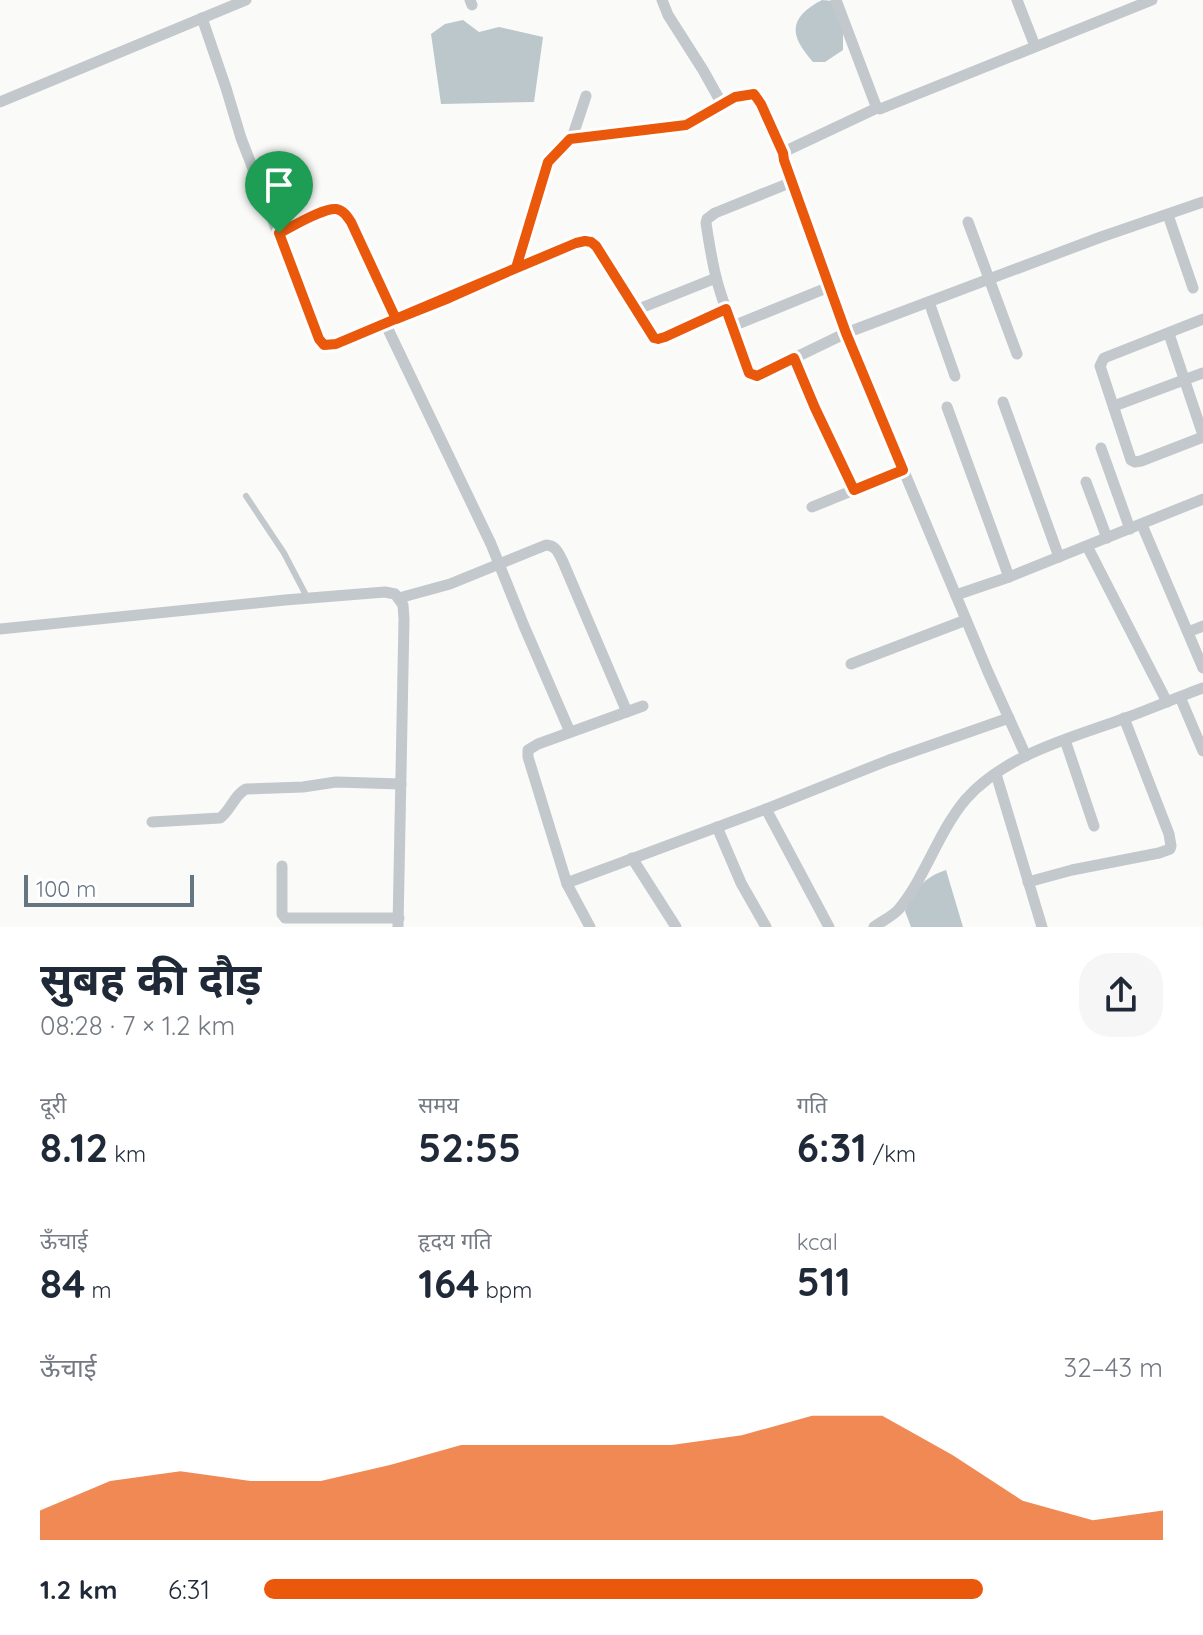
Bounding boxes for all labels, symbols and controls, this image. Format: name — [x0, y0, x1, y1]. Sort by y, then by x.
pin — [245, 151, 313, 233]
icon: arrive — [257, 163, 301, 207]
scale bar — [24, 871, 194, 907]
text: 100 m — [36, 875, 96, 903]
text: सुबह की दौड़ — [40, 951, 261, 1006]
button: share — [1079, 953, 1163, 1037]
text: 08:28 · 7 × 1.2 km — [40, 1009, 235, 1042]
text: दूरी — [40, 1091, 66, 1119]
text: समय — [418, 1091, 459, 1119]
text: गति — [797, 1091, 827, 1119]
text: 8.12 — [40, 1122, 108, 1172]
text: 52:55 — [418, 1122, 521, 1172]
text: 6:31 — [797, 1122, 867, 1172]
text: km — [108, 1140, 146, 1168]
text: /km — [867, 1140, 916, 1168]
text: ऊँचाई — [40, 1227, 88, 1255]
text: हृदय गति — [418, 1227, 492, 1255]
text: kcal — [797, 1228, 838, 1256]
text: 511 — [797, 1256, 851, 1306]
text: 84 — [40, 1258, 85, 1308]
text: 164 — [418, 1258, 480, 1308]
text: m — [85, 1276, 112, 1304]
text: bpm — [480, 1276, 532, 1304]
text: ऊँचाई — [40, 1351, 96, 1384]
text: 32–43 m — [1064, 1351, 1163, 1384]
text: 1.2 km — [40, 1573, 117, 1606]
text: 6:31 — [168, 1573, 210, 1606]

